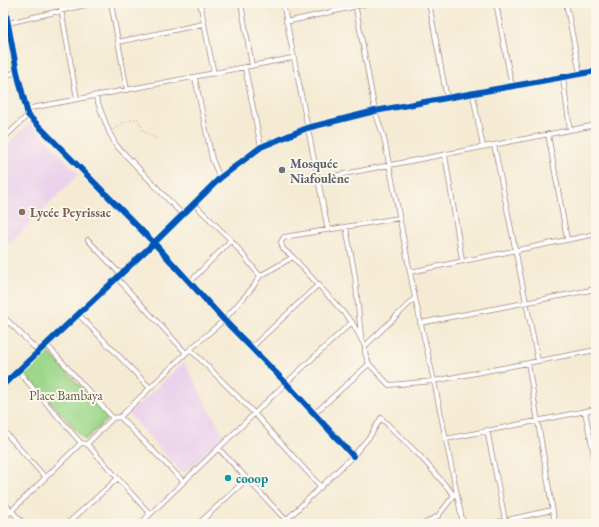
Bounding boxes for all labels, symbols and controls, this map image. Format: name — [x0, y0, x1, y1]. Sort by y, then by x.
place label: Mosquée Niafoulène — [290, 155, 350, 187]
marker: Mosquée Niafoulène — [277, 165, 287, 175]
place label: Lycée Peyrissac — [30, 204, 112, 221]
marker: Lycée Peyrissac — [17, 207, 27, 217]
park label: Place Bambaya — [29, 387, 103, 404]
place label: cooop — [236, 470, 268, 487]
marker: cooop — [223, 473, 233, 483]

